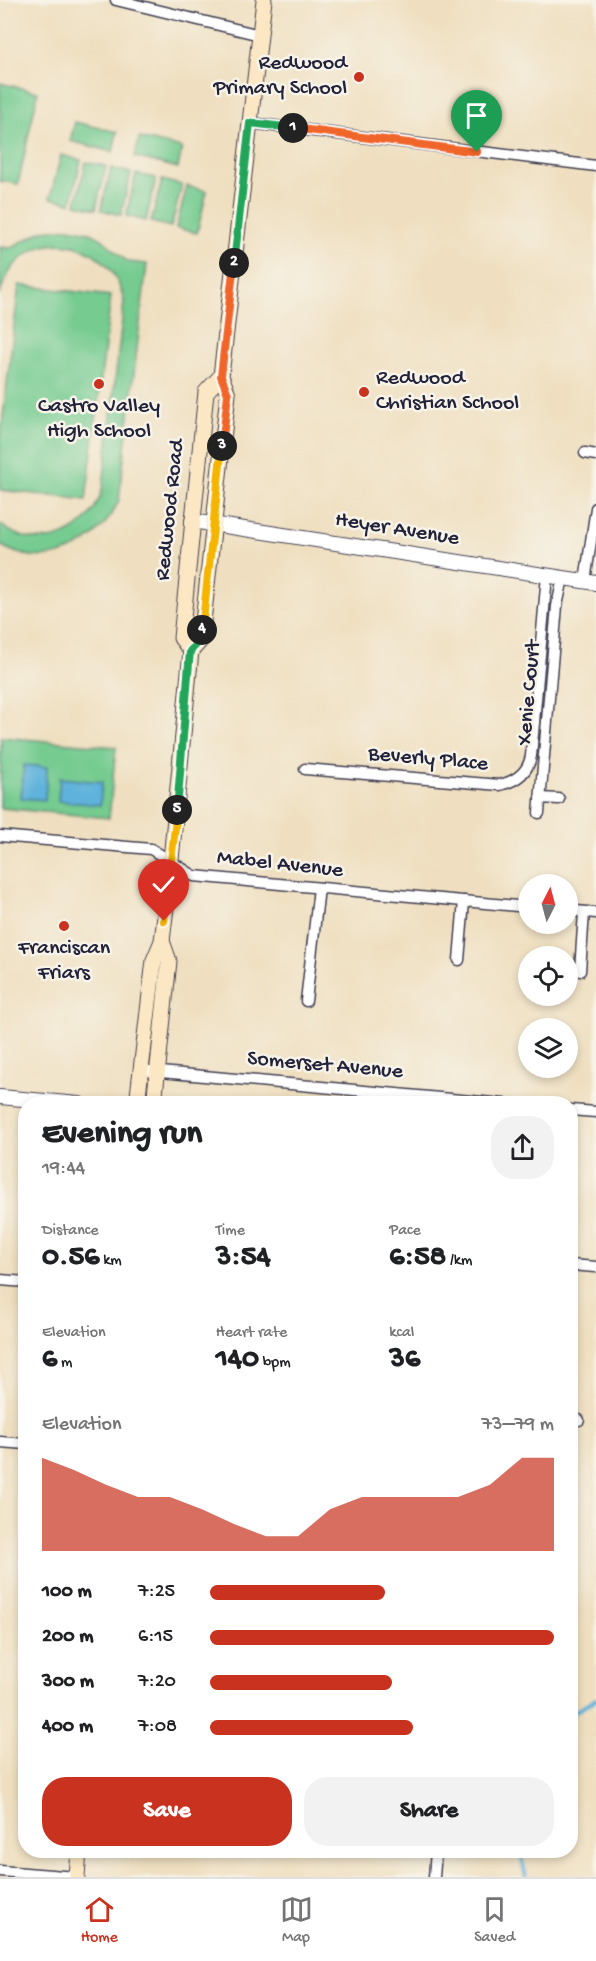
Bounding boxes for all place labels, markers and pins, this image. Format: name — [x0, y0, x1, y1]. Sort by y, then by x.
place label: Redwood Primary School — [212, 51, 349, 102]
marker: Redwood Primary School — [352, 70, 366, 84]
pin — [451, 90, 502, 152]
pin: 1 — [278, 113, 308, 143]
pin: 2 — [219, 248, 249, 278]
place label: Redwood Christian School — [376, 366, 519, 417]
marker: Castro Valley High School — [92, 377, 106, 391]
marker: Redwood Christian School — [357, 385, 371, 399]
place label: Castro Valley High School — [38, 394, 160, 445]
pin: 3 — [207, 431, 237, 461]
pin: 4 — [187, 615, 217, 645]
pin: 5 — [162, 795, 192, 825]
pin — [138, 859, 189, 921]
marker: Franciscan Friars — [57, 919, 71, 933]
place label: Franciscan Friars — [17, 936, 111, 987]

